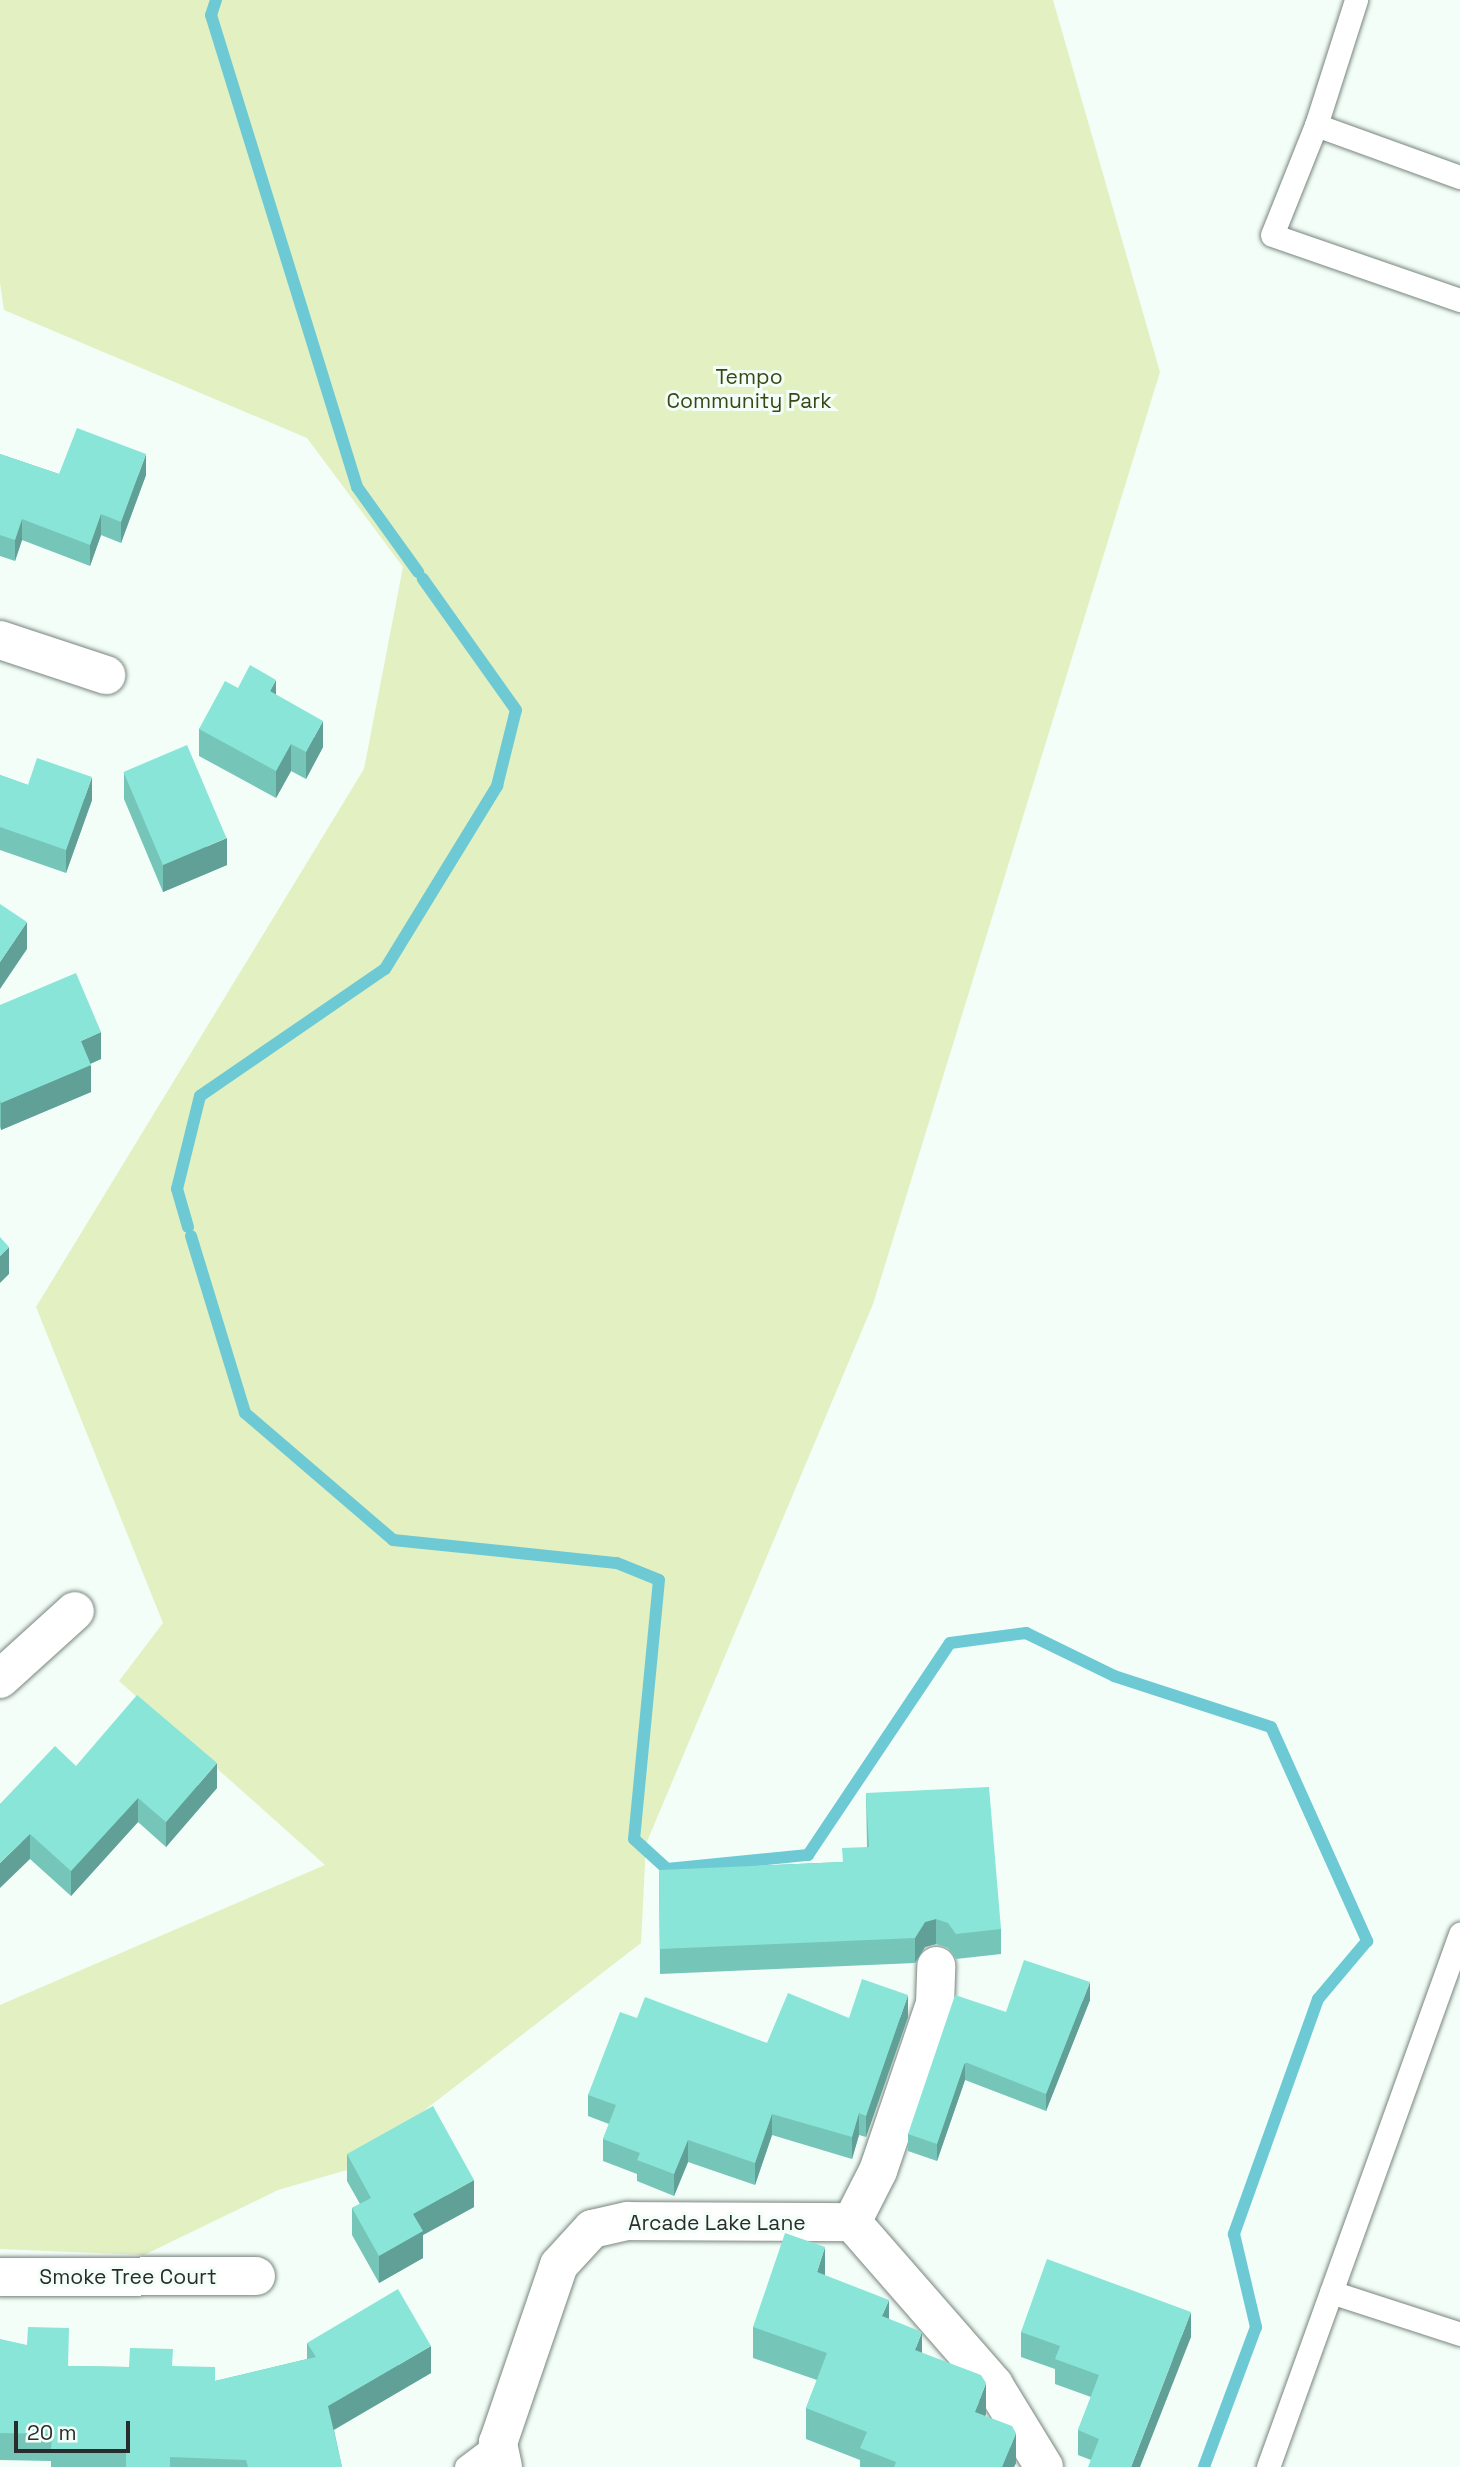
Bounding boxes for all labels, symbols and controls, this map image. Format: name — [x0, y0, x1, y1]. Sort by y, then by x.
park label: Tempo Community Park — [667, 364, 831, 414]
street label: Arcade Lake Lane — [628, 2210, 806, 2236]
street label: Smoke Tree Court — [39, 2264, 217, 2290]
scale bar — [18, 2408, 133, 2452]
text: 20 m — [27, 2419, 77, 2446]

